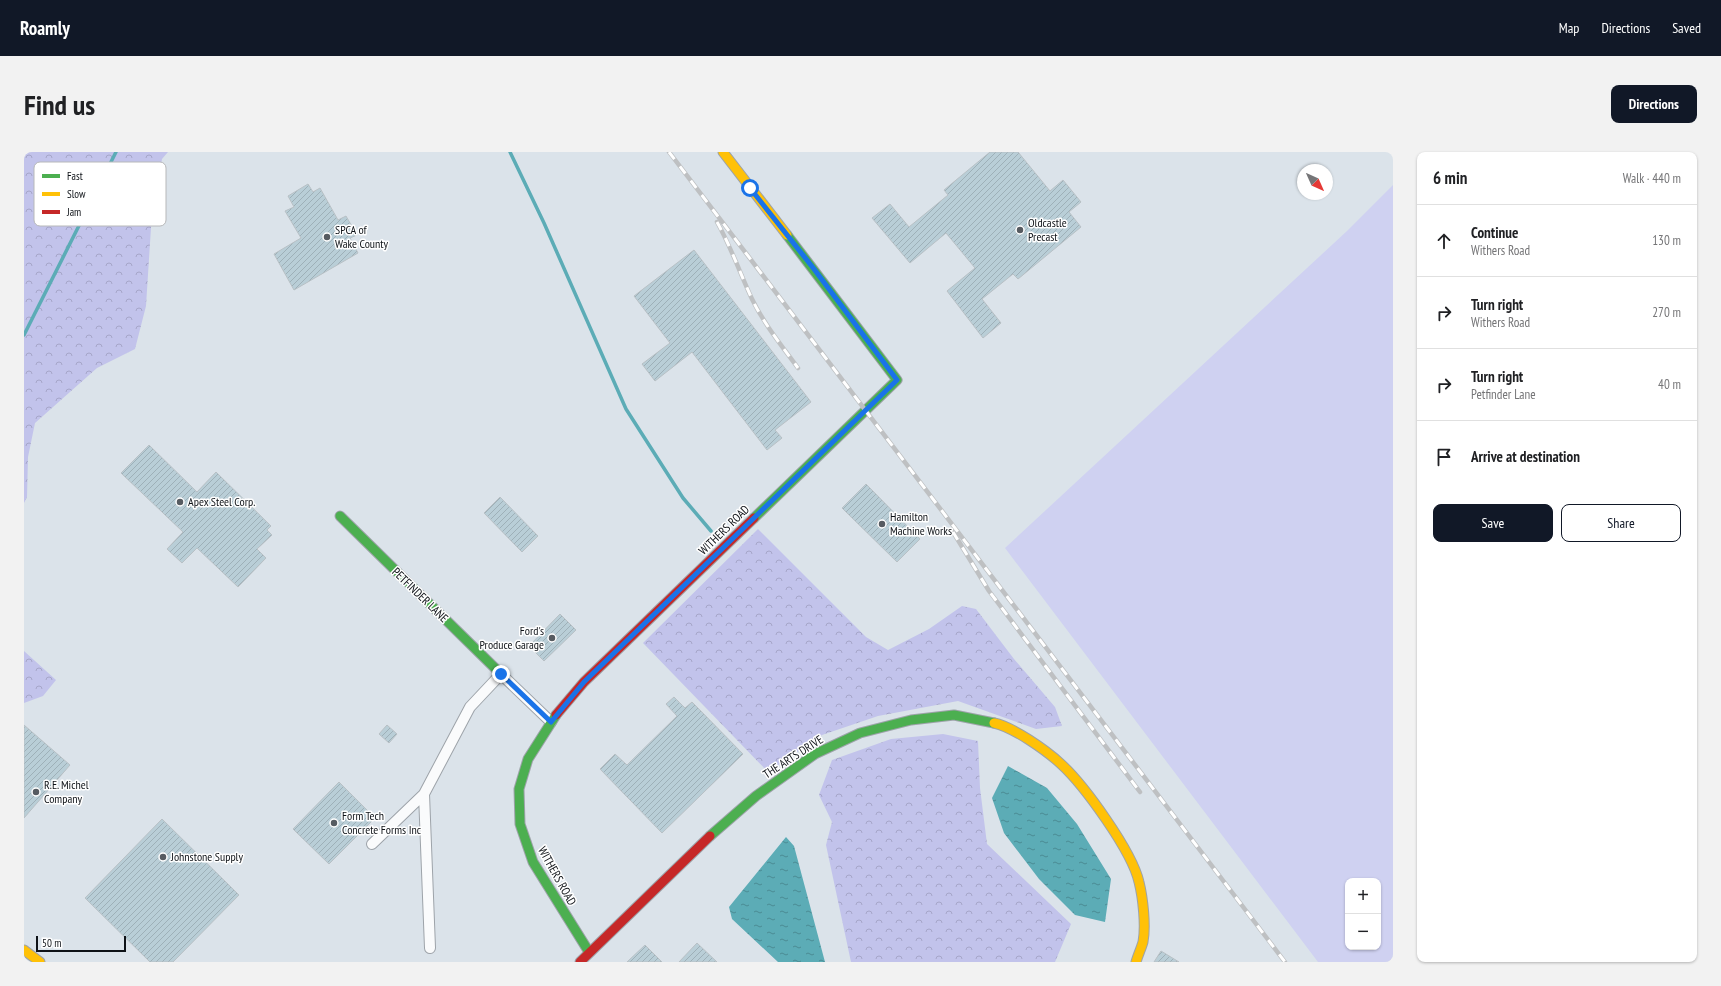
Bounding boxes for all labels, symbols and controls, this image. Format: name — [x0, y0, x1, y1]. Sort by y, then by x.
text: Roamly — [20, 16, 70, 40]
text: Map — [1559, 19, 1579, 37]
text: Directions — [1601, 19, 1650, 37]
text: Saved — [1672, 19, 1701, 37]
button: Directions — [1611, 85, 1697, 123]
text: Find us — [24, 86, 95, 123]
legend — [34, 162, 166, 226]
north arrow — [1297, 164, 1333, 200]
text: 6 min — [1433, 167, 1467, 189]
text: Fast — [67, 169, 83, 183]
text: Walk · 440 m — [1623, 170, 1681, 187]
route start — [741, 179, 759, 197]
text: Slow — [67, 187, 86, 201]
text: Jam — [66, 205, 81, 219]
place label: Oldcastle Precast — [1028, 215, 1067, 244]
place label: SPCA of Wake County — [335, 222, 389, 251]
text: Continue — [1471, 223, 1518, 242]
marker: Oldcastle Precast — [1015, 225, 1025, 235]
icon: ahead — [1433, 230, 1455, 252]
marker: SPCA of Wake County — [322, 232, 332, 242]
text: 130 m — [1652, 232, 1681, 249]
text: Withers Road — [1471, 242, 1530, 259]
text: Turn right — [1471, 295, 1523, 314]
icon: right — [1433, 302, 1455, 324]
text: 270 m — [1652, 304, 1681, 321]
text: Withers Road — [1471, 314, 1530, 331]
text: Turn right — [1471, 367, 1523, 386]
icon: right — [1433, 374, 1455, 396]
text: 40 m — [1658, 376, 1681, 393]
text: Petfinder Lane — [1471, 386, 1536, 403]
icon: arrive — [1433, 446, 1455, 468]
text: Arrive at destination — [1471, 447, 1580, 466]
place label: Apex Steel Corp. — [188, 494, 255, 509]
marker: Apex Steel Corp. — [175, 497, 185, 507]
street label: WITHERS ROAD — [695, 502, 752, 558]
button: Save — [1433, 504, 1553, 542]
button: Share — [1561, 504, 1681, 542]
place label: Hamilton Machine Works — [890, 509, 952, 538]
marker: Hamilton Machine Works — [877, 519, 887, 529]
street label: PETFINDER LANE — [389, 564, 452, 625]
place label: Ford's Produce Garage — [480, 623, 544, 652]
marker: Ford's Produce Garage — [547, 633, 557, 643]
route end — [492, 665, 510, 683]
street label: THE ARTS DRIVE — [760, 732, 826, 782]
place label: R.E. Michel Company — [44, 777, 89, 806]
marker: R.E. Michel Company — [31, 787, 41, 797]
place label: Form Tech Concrete Forms Inc — [342, 808, 422, 837]
marker: Form Tech Concrete Forms Inc — [329, 818, 339, 828]
street label: WITHERS ROAD — [535, 844, 580, 908]
place label: Johnstone Supply — [170, 849, 243, 864]
marker: Johnstone Supply — [158, 852, 168, 862]
map controls — [1345, 878, 1381, 950]
button: + — [1345, 878, 1381, 914]
button: − — [1345, 914, 1381, 950]
scale bar — [36, 934, 126, 953]
text: 50 m — [42, 936, 61, 950]

